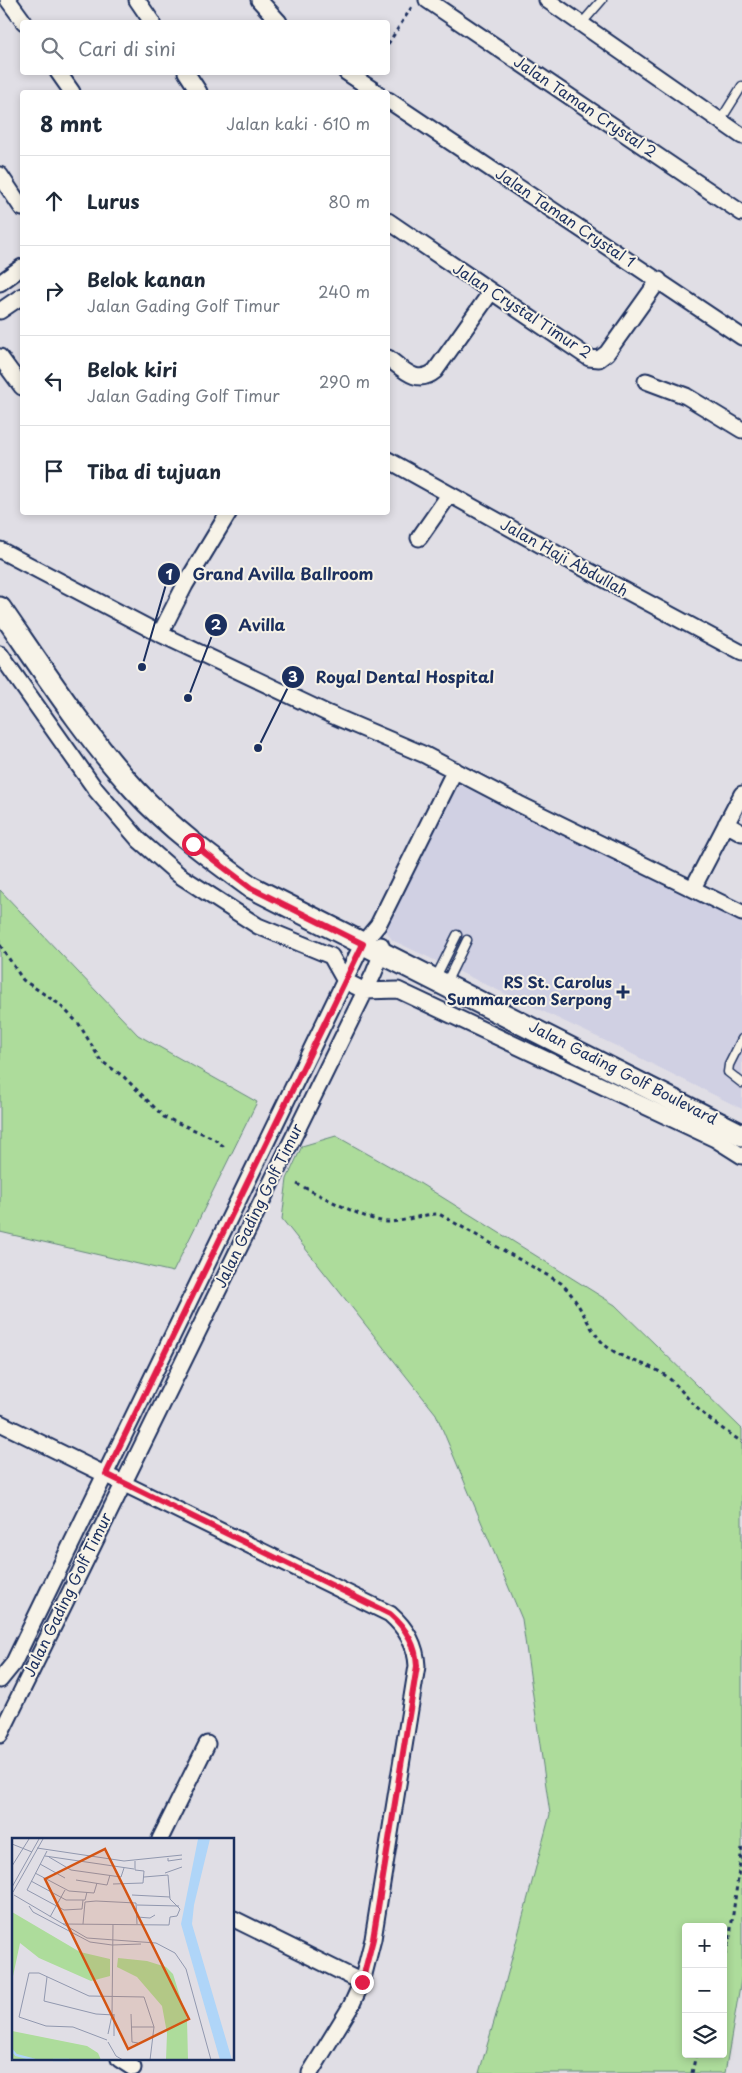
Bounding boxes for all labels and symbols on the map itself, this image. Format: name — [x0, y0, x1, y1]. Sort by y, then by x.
street label: Jalan Taman Crystal 2 — [510, 49, 662, 162]
street label: Jalan Taman Crystal 1 — [491, 161, 640, 272]
street label: Jalan Crystal Timur 2 — [449, 256, 597, 363]
street label: Jalan Haji Abdullah — [497, 512, 633, 601]
callout: Grand Avilla Ballroom — [157, 559, 385, 590]
text: Grand Avilla Ballroom — [193, 561, 374, 585]
text: 1 — [165, 562, 173, 585]
callout: Avilla — [204, 609, 296, 640]
text: 2 — [211, 612, 222, 635]
text: Avilla — [239, 612, 286, 636]
callout: Royal Dental Hospital — [281, 662, 504, 693]
text: 3 — [288, 664, 298, 687]
text: Royal Dental Hospital — [316, 664, 494, 688]
route start — [182, 833, 205, 856]
place label: RS St. Carolus Summarecon Serpong — [447, 970, 612, 1010]
marker: RS St. Carolus Summarecon Serpong — [616, 985, 630, 999]
street label: Jalan Gading Golf Boulevard — [526, 1014, 722, 1129]
street label: Jalan Gading Golf Timur — [208, 1119, 308, 1292]
street label: Jalan Gading Golf Timur — [17, 1508, 117, 1681]
inset map — [12, 1838, 235, 2060]
route end — [351, 1971, 374, 1994]

